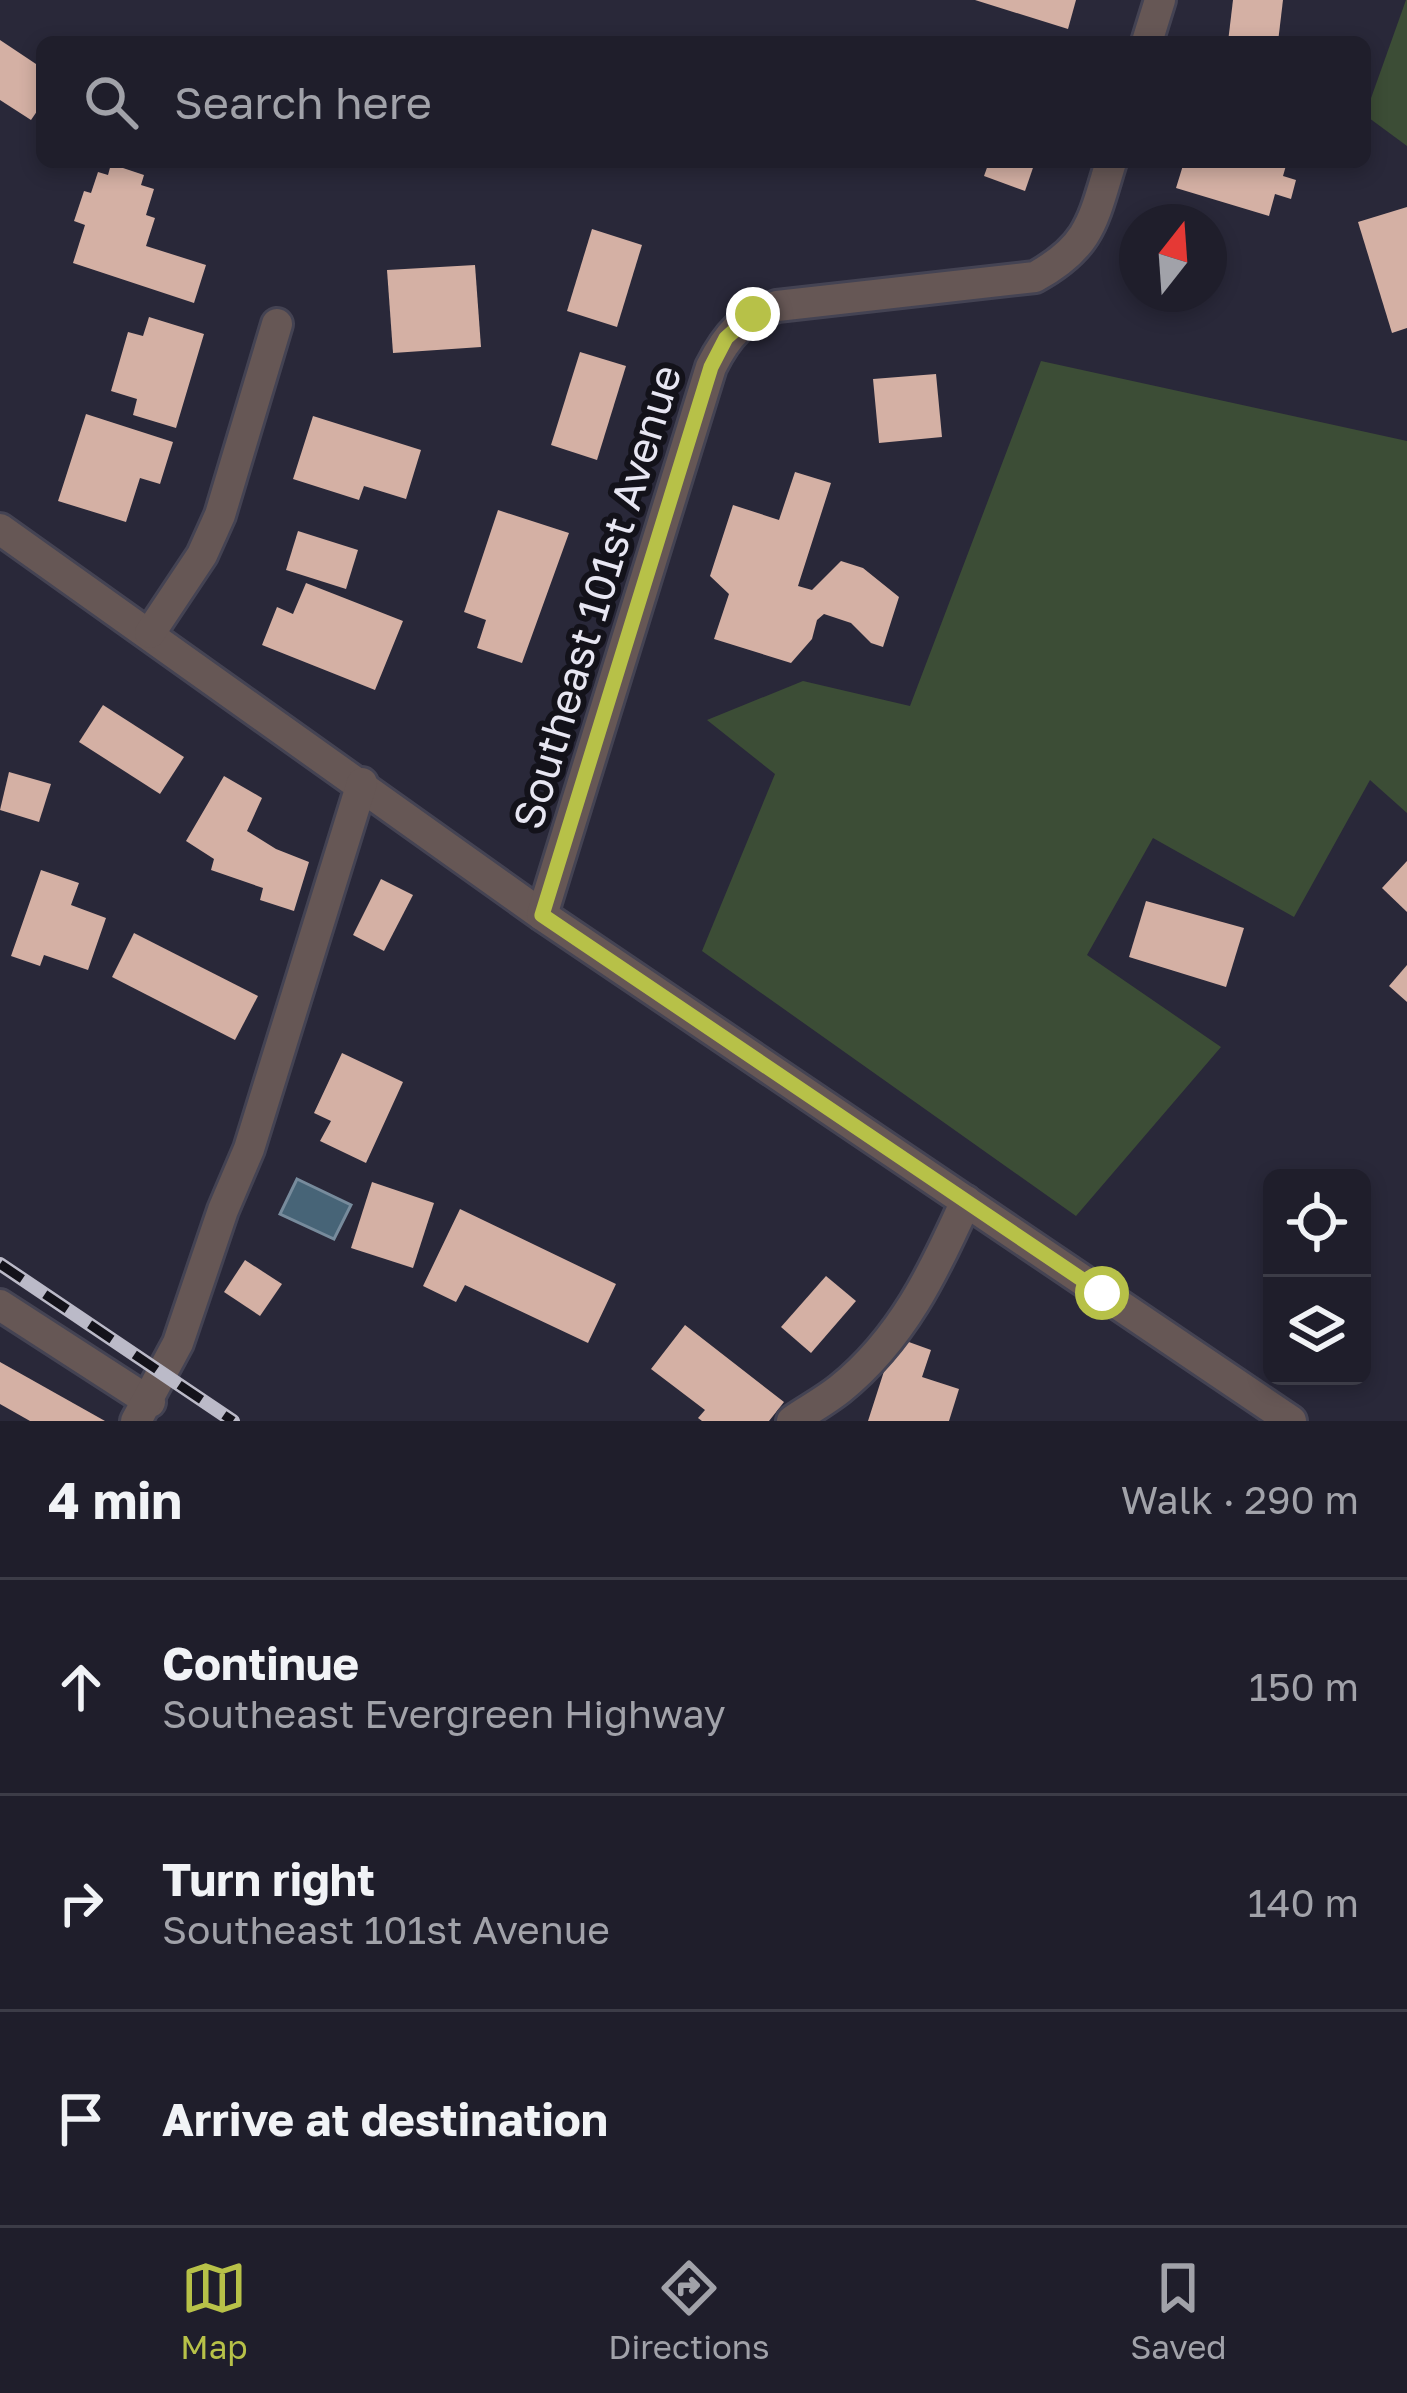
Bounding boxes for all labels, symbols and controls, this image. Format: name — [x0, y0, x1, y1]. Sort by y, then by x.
search box — [36, 36, 1371, 168]
icon: search — [78, 69, 144, 135]
text: Search here — [174, 75, 432, 129]
north arrow — [1119, 204, 1227, 312]
route end — [726, 287, 780, 341]
street label: Southeast 101st Avenue — [502, 359, 690, 835]
map controls — [1263, 1169, 1371, 1385]
button: locate — [1263, 1169, 1371, 1277]
route start — [1075, 1266, 1129, 1320]
button: layers — [1263, 1277, 1371, 1385]
text: 4 min — [48, 1469, 182, 1530]
text: Walk · 290 m — [1121, 1476, 1359, 1523]
text: Continue — [162, 1636, 359, 1690]
icon: ahead — [48, 1654, 114, 1720]
text: 150 m — [1249, 1663, 1359, 1710]
text: Southeast Evergreen Highway — [162, 1690, 725, 1737]
text: Turn right — [162, 1852, 375, 1906]
icon: right — [48, 1870, 114, 1936]
text: 140 m — [1248, 1879, 1359, 1926]
text: Southeast 101st Avenue — [162, 1906, 610, 1953]
icon: arrive — [48, 2086, 114, 2152]
text: Arrive at destination — [162, 2092, 608, 2146]
tab: Map — [180, 2255, 248, 2366]
tab: Directions — [608, 2255, 770, 2366]
tab: Saved — [1130, 2255, 1227, 2366]

